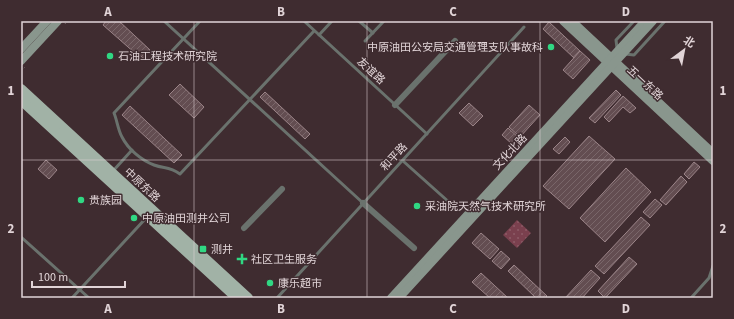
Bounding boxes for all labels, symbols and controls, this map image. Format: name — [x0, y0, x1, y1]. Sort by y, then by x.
text: A — [103, 3, 112, 21]
text: B — [277, 3, 285, 21]
text: C — [449, 3, 457, 21]
text: D — [622, 3, 630, 21]
north arrow — [664, 30, 704, 70]
text: 北 — [680, 33, 698, 51]
place label: 中原油田公安局交通管理支队事故科 — [367, 40, 543, 55]
marker: 中原油田公安局交通管理支队事故科 — [546, 42, 556, 52]
place label: 石油工程技术研究院 — [118, 49, 217, 64]
marker: 石油工程技术研究院 — [105, 51, 115, 61]
street label: 友谊路 — [354, 54, 388, 88]
street label: 五一东路 — [624, 63, 666, 103]
text: 1 — [8, 82, 15, 100]
text: 1 — [720, 82, 727, 100]
street label: 文化北路 — [490, 131, 530, 173]
street label: 和平路 — [377, 140, 411, 174]
street label: 中原东路 — [121, 165, 163, 205]
place label: 贵族园 — [89, 193, 122, 208]
marker: 贵族园 — [76, 195, 86, 205]
place label: 采油院天然气技术研究所 — [425, 199, 546, 214]
marker: 采油院天然气技术研究所 — [412, 201, 422, 211]
place label: 中原油田测井公司 — [142, 211, 230, 226]
marker: 中原油田测井公司 — [129, 213, 139, 223]
text: 2 — [8, 220, 15, 238]
text: 2 — [720, 220, 727, 238]
place label: 测井 — [211, 242, 233, 257]
marker: 测井 — [198, 244, 208, 254]
place label: 社区卫生服务 — [251, 252, 317, 267]
marker: 社区卫生服务 — [236, 253, 248, 265]
scale bar — [32, 263, 125, 289]
text: 100 m — [38, 269, 68, 286]
place label: 康乐超市 — [278, 276, 322, 291]
marker: 康乐超市 — [265, 278, 275, 288]
text: A — [103, 300, 112, 318]
text: B — [277, 300, 285, 318]
text: C — [449, 300, 457, 318]
text: D — [622, 300, 630, 318]

